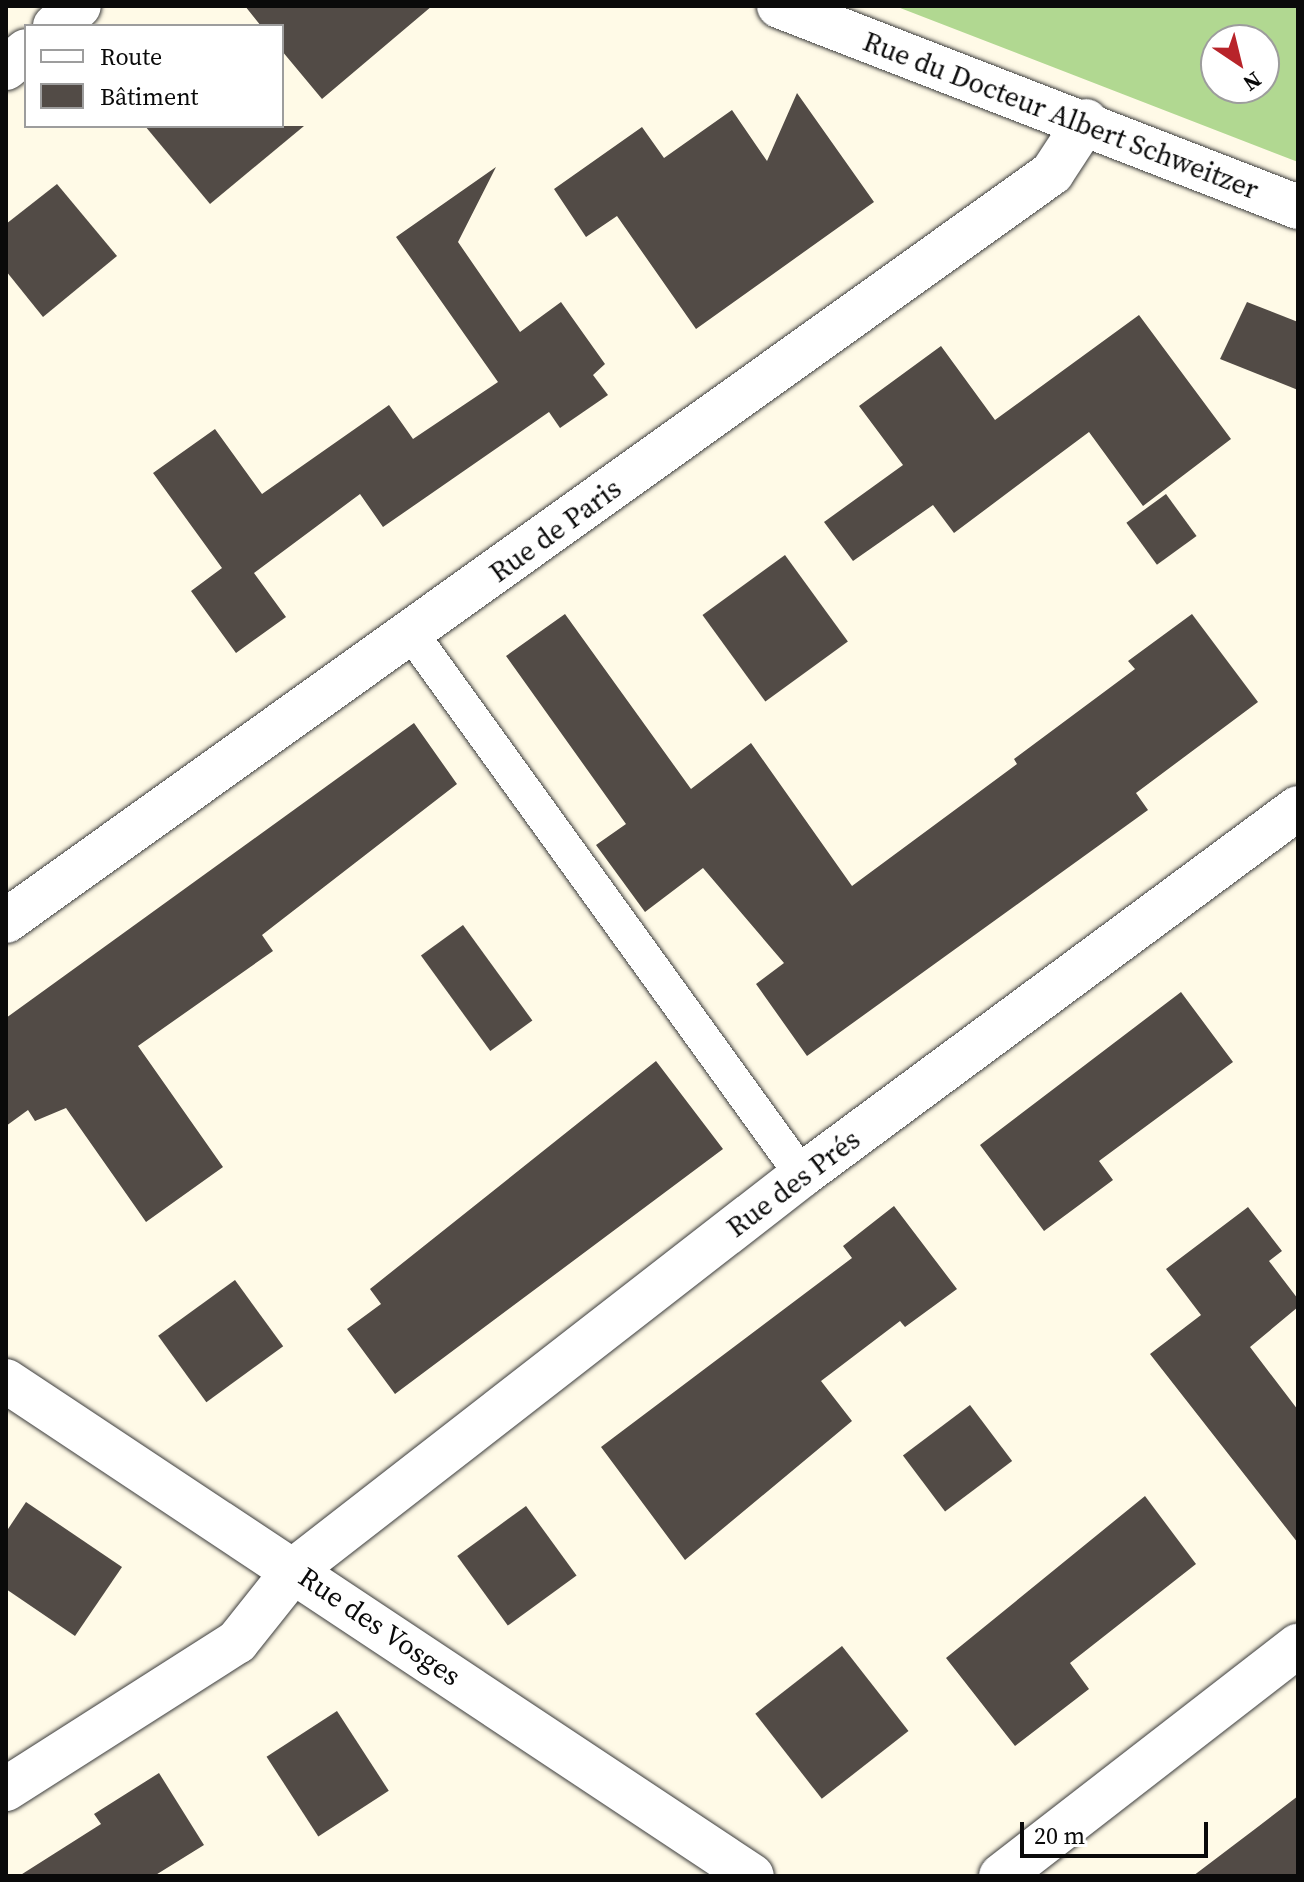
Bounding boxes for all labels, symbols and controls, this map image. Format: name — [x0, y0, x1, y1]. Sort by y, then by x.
legend — [24, 24, 284, 128]
street label: Rue du Docteur Albert Schweitzer — [859, 24, 1263, 206]
north arrow — [1200, 24, 1280, 104]
text: Route — [100, 40, 162, 73]
text: N — [1237, 65, 1268, 99]
text: Bâtiment — [100, 80, 198, 113]
street label: Rue de Paris — [483, 471, 627, 589]
street label: Rue des Prés — [720, 1122, 866, 1244]
street label: Rue des Vosges — [292, 1559, 468, 1693]
scale bar — [1024, 1806, 1212, 1856]
text: 20 m — [1034, 1819, 1085, 1852]

